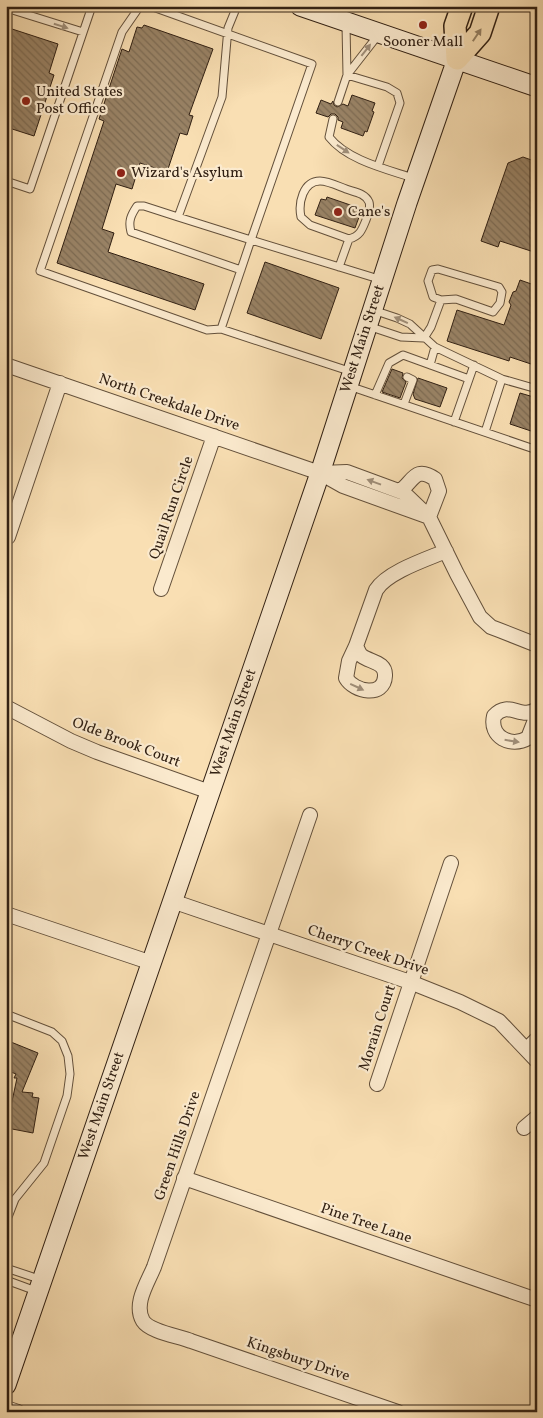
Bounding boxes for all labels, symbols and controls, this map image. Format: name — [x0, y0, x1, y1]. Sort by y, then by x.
marker: Sooner Mall — [417, 19, 429, 31]
one-way arrow — [54, 22, 69, 30]
one-way arrow — [472, 28, 481, 42]
place label: Sooner Mall — [383, 32, 463, 53]
one-way arrow — [360, 44, 371, 57]
place label: United States Post Office — [36, 82, 123, 120]
marker: United States Post Office — [20, 95, 32, 107]
one-way arrow — [337, 144, 350, 154]
place label: Wizard's Asylum — [131, 163, 243, 184]
marker: Wizard's Asylum — [115, 167, 127, 179]
place label: Cane's — [348, 202, 390, 223]
marker: Cane's — [332, 206, 344, 218]
street label: West Main Street — [336, 282, 390, 396]
one-way arrow — [394, 315, 408, 323]
street label: North Creekdale Drive — [96, 369, 242, 437]
street label: Quail Run Circle — [144, 453, 200, 563]
one-way arrow — [366, 478, 381, 486]
street label: West Main Street — [206, 666, 262, 780]
one-way arrow — [349, 682, 364, 691]
street label: Olde Brook Court — [69, 713, 183, 773]
one-way arrow — [504, 737, 520, 745]
street label: Cherry Creek Drive — [304, 920, 432, 982]
street label: Morain Court — [354, 982, 402, 1074]
street label: West Main Street — [74, 1049, 130, 1163]
street label: Green Hills Drive — [149, 1089, 207, 1203]
street label: Pine Tree Lane — [317, 1199, 415, 1249]
street label: Kingsbury Drive — [244, 1332, 352, 1388]

